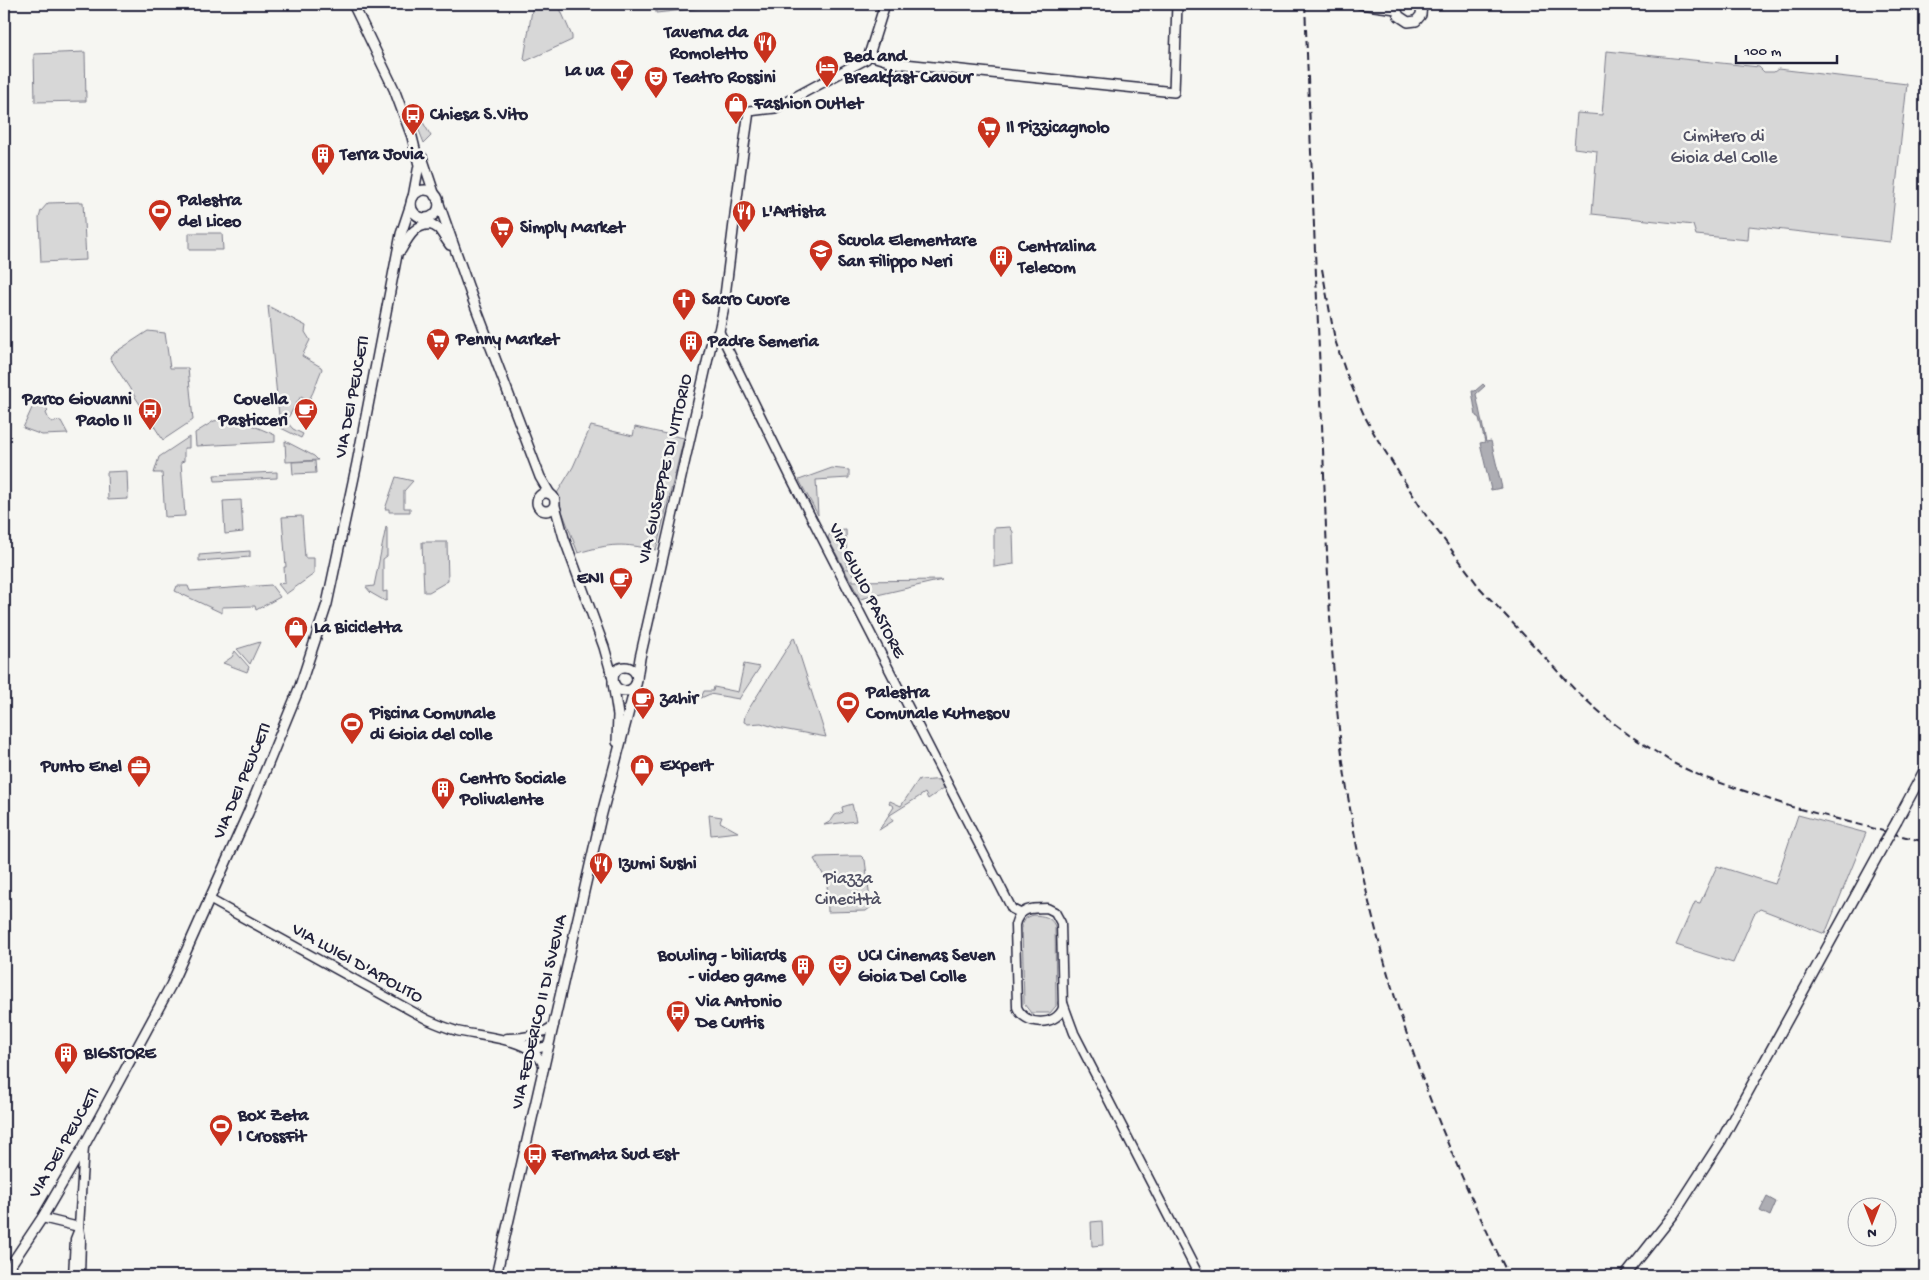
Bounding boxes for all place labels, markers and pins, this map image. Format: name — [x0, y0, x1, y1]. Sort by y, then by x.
place label: Taverna da Romoletto — [662, 23, 749, 65]
restaurant icon: Taverna da Romoletto — [752, 30, 778, 64]
place label: Bed and Breakfast Cavour — [843, 47, 975, 89]
hotel icon: Bed and Breakfast Cavour — [814, 54, 840, 88]
bar icon: La ua — [609, 58, 635, 92]
place label: La ua — [565, 61, 605, 82]
theatre icon: Teatro Rossini — [643, 65, 669, 99]
place label: Teatro Rossini — [672, 68, 776, 89]
shop icon: Fashion Outlet — [723, 91, 749, 125]
place label: Fashion Outlet — [753, 94, 864, 115]
bus stop icon: Chiesa S.Vito — [400, 102, 426, 136]
place label: Chiesa S.Vito — [429, 105, 529, 126]
supermarket icon: Il Pizzicagnolo — [976, 115, 1002, 149]
place label: Il Pizzicagnolo — [1006, 118, 1110, 139]
building icon: Terra Jovia — [310, 142, 336, 176]
place label: Terra Jovia — [338, 145, 425, 166]
place label: Palestra del Liceo — [177, 191, 243, 233]
sports icon: Palestra del Liceo — [147, 198, 173, 232]
restaurant icon: L'Artista — [731, 199, 757, 233]
place label: L'Artista — [762, 202, 826, 223]
supermarket icon: Simply Market — [489, 215, 515, 249]
place label: Simply Market — [520, 218, 626, 239]
place label: Scuola Elementare San Filippo Neri — [838, 231, 977, 273]
place label: Centralina Telecom — [1016, 237, 1097, 279]
school or university icon: Scuola Elementare San Filippo Neri — [808, 238, 834, 272]
building icon: Centralina Telecom — [988, 244, 1014, 278]
church icon: Sacro Cuore — [671, 287, 697, 321]
place label: Sacro Cuore — [702, 290, 790, 311]
supermarket icon: Penny Market — [425, 327, 451, 361]
building icon: Padre Semeria — [678, 329, 704, 363]
place label: Penny Market — [455, 330, 561, 351]
place label: Padre Semeria — [707, 332, 819, 353]
place label: Parco Giovanni Paolo II — [21, 390, 132, 432]
place label: Covella Pasticceri — [217, 390, 289, 432]
bus stop icon: Parco Giovanni Paolo II — [137, 397, 163, 431]
cafe icon: Covella Pasticceri — [293, 397, 319, 431]
cafe icon: ENI — [608, 566, 634, 600]
place label: ENI — [577, 569, 604, 590]
shop icon: La Bicicletta — [283, 615, 309, 649]
place label: La Bicicletta — [314, 618, 403, 639]
place label: Palestra Comunale Kutnesov — [865, 683, 1010, 725]
cafe icon: zahir — [630, 686, 656, 720]
place label: zahir — [659, 689, 701, 710]
sports icon: Palestra Comunale Kutnesov — [835, 690, 861, 724]
place label: Piscina Comunale di Gioia del colle — [369, 704, 496, 746]
sports icon: Piscina Comunale di Gioia del colle — [339, 711, 365, 745]
shop icon: Expert — [629, 753, 655, 787]
office icon: Punto Enel — [126, 754, 152, 788]
place label: Expert — [660, 756, 714, 777]
place label: Punto Enel — [40, 757, 122, 778]
place label: Centro Sociale Polivalente — [459, 769, 567, 811]
building icon: Centro Sociale Polivalente — [430, 776, 456, 810]
restaurant icon: Izumi Sushi — [588, 851, 614, 885]
place label: Izumi Sushi — [618, 854, 697, 875]
place label: Bowling - biliards - video game — [657, 946, 787, 988]
place label: UCI Cinemas Seven Gioia Del Colle — [858, 946, 996, 988]
building icon: Bowling - biliards - video game — [790, 953, 816, 987]
theatre icon: UCI Cinemas Seven Gioia Del Colle — [827, 953, 853, 987]
place label: Via Antonio De Curtis — [694, 992, 782, 1034]
bus stop icon: Via Antonio De Curtis — [665, 999, 691, 1033]
building icon: BIGSTORE — [53, 1041, 79, 1075]
place label: BIGSTORE — [83, 1044, 157, 1065]
place label: Box Zeta I CrossFit — [237, 1106, 310, 1148]
sports icon: Box Zeta I CrossFit — [208, 1113, 234, 1147]
bus stop icon: Fermata Sud Est — [522, 1142, 548, 1176]
place label: Fermata Sud Est — [551, 1145, 680, 1166]

